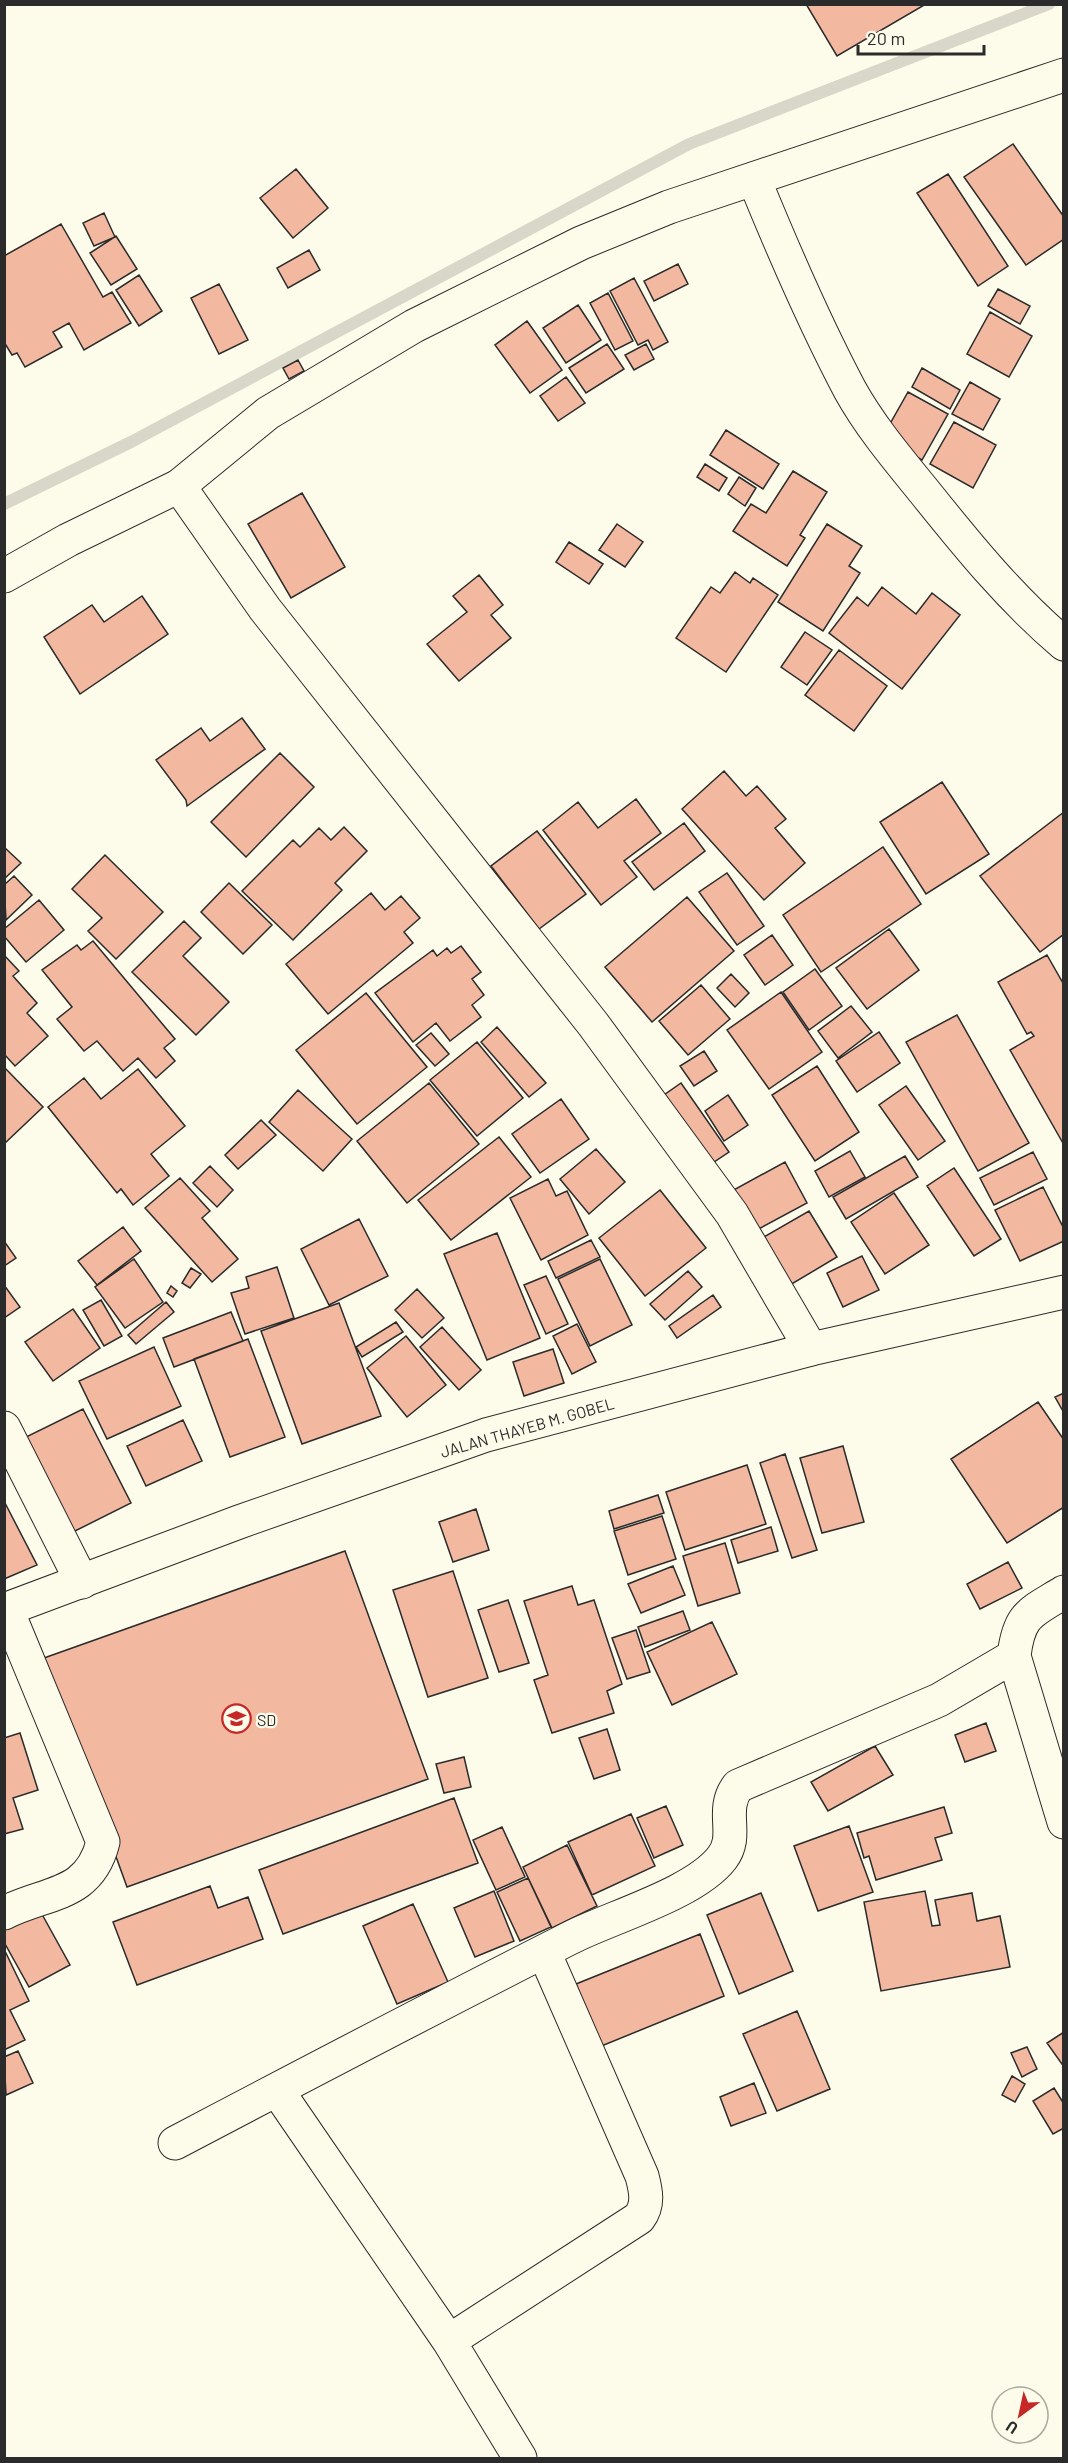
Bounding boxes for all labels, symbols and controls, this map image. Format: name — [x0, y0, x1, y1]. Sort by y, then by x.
scale bar — [858, 18, 984, 56]
text: 20 m — [867, 27, 905, 49]
street label: JALAN THAYEB M. GOBEL — [438, 1393, 616, 1461]
school or university icon: SD — [220, 1703, 252, 1735]
place label: SD — [257, 1710, 276, 1729]
north arrow — [990, 2385, 1050, 2445]
text: U — [1002, 2417, 1021, 2439]

